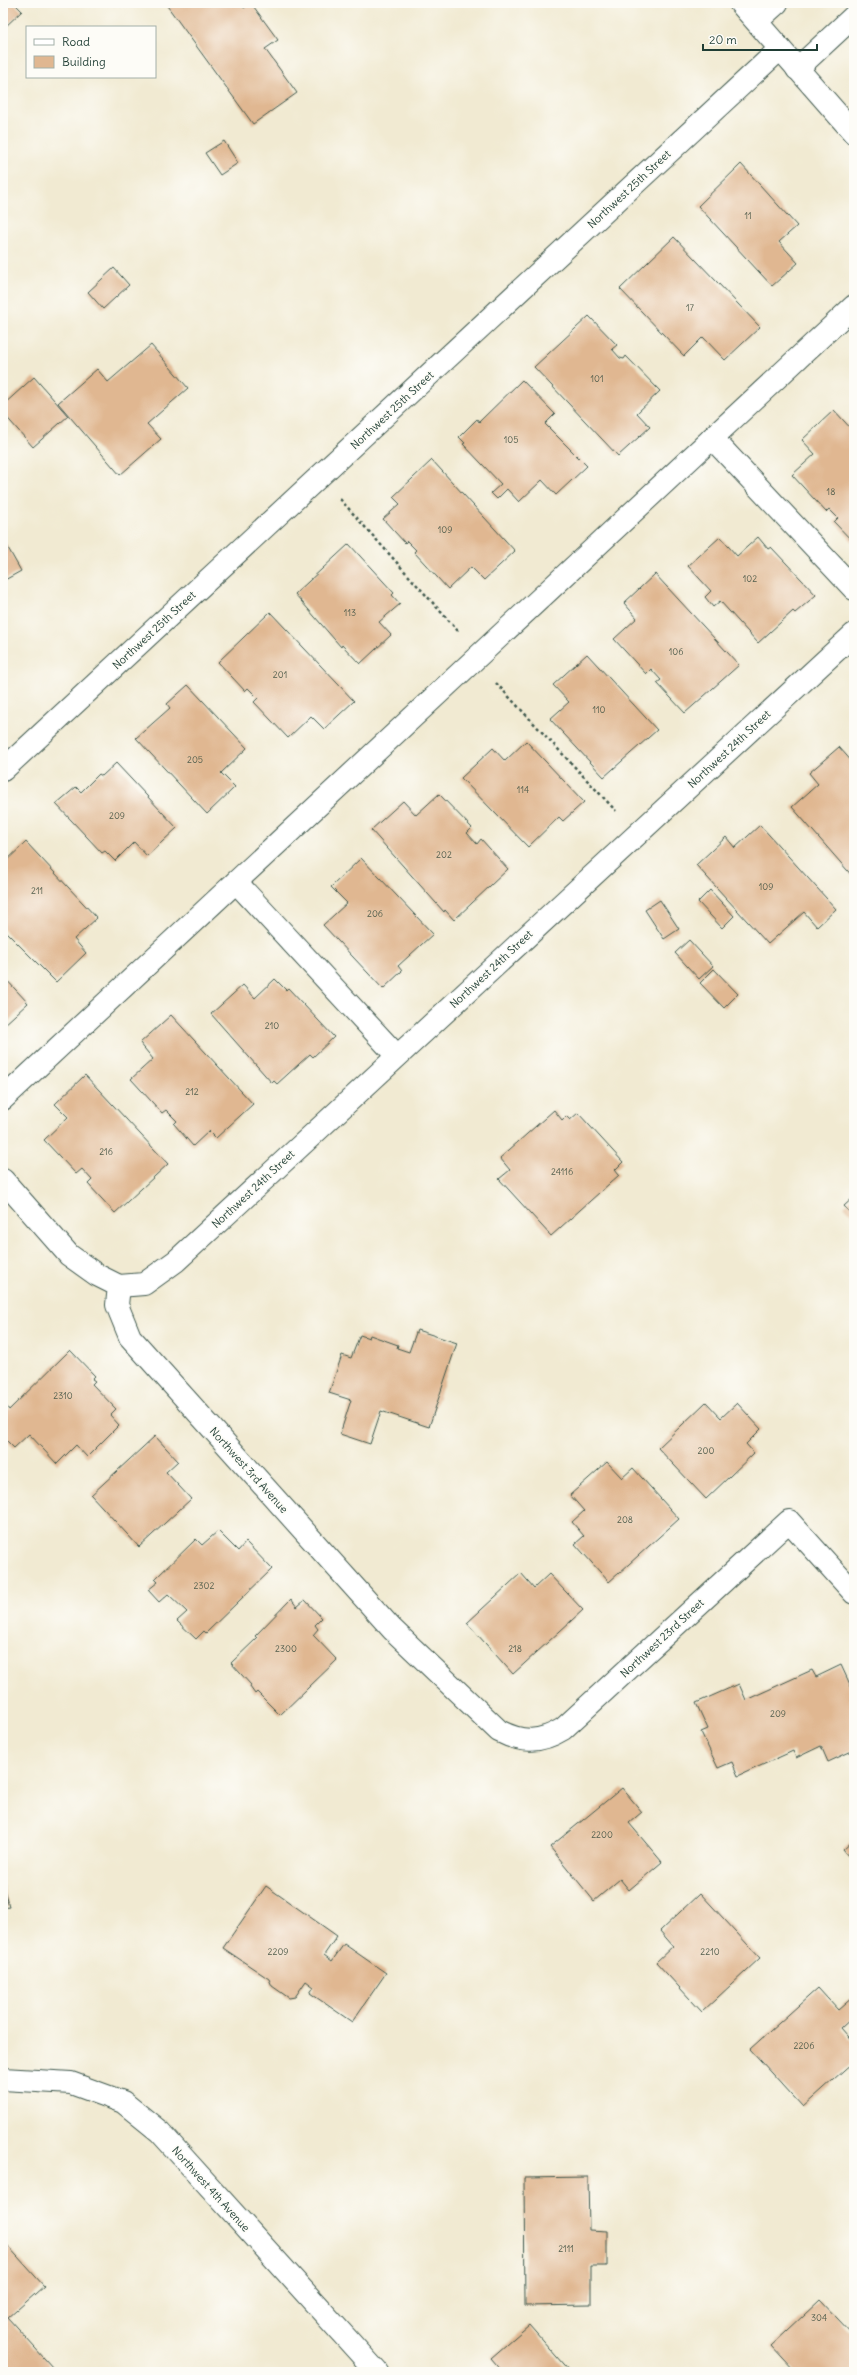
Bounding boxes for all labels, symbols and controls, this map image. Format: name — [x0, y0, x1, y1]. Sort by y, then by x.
legend — [26, 26, 156, 78]
scale bar — [703, 26, 817, 52]
text: 20 m — [709, 32, 737, 47]
text: Road — [62, 34, 90, 49]
text: Building — [62, 54, 106, 69]
street label: Northwest 25th Street — [585, 147, 674, 231]
house number: 11 — [744, 210, 752, 221]
house number: 17 — [686, 302, 695, 313]
street label: Northwest 25th Street — [348, 368, 437, 452]
house number: 101 — [590, 373, 604, 384]
house number: 105 — [504, 434, 518, 445]
house number: 18 — [827, 486, 835, 497]
house number: 109 — [438, 524, 452, 535]
house number: 102 — [743, 573, 757, 584]
street label: Northwest 25th Street — [110, 588, 199, 672]
house number: 113 — [344, 607, 356, 618]
house number: 106 — [669, 646, 683, 657]
house number: 201 — [273, 669, 287, 680]
house number: 110 — [592, 704, 606, 715]
street label: Northwest 24th Street — [685, 707, 774, 791]
house number: 205 — [187, 754, 203, 765]
house number: 114 — [517, 784, 529, 795]
house number: 209 — [109, 810, 125, 821]
house number: 202 — [436, 849, 452, 860]
house number: 109 — [759, 881, 773, 892]
house number: 211 — [31, 885, 43, 896]
house number: 206 — [367, 908, 383, 919]
street label: Northwest 24th Street — [447, 927, 536, 1011]
house number: 210 — [265, 1020, 279, 1031]
house number: 212 — [185, 1086, 199, 1097]
house number: 216 — [99, 1146, 113, 1157]
street label: Northwest 24th Street — [209, 1147, 298, 1231]
house number: 24116 — [551, 1166, 573, 1177]
house number: 2310 — [53, 1390, 73, 1401]
street label: Northwest 3rd Avenue — [207, 1424, 291, 1516]
house number: 200 — [698, 1445, 714, 1456]
house number: 208 — [617, 1514, 633, 1525]
house number: 2302 — [194, 1580, 215, 1591]
street label: Northwest 23rd Street — [617, 1595, 707, 1680]
house number: 2300 — [275, 1643, 297, 1654]
house number: 218 — [508, 1643, 522, 1654]
house number: 209 — [770, 1708, 786, 1719]
house number: 2200 — [591, 1829, 613, 1840]
house number: 2209 — [268, 1946, 288, 1957]
house number: 2210 — [700, 1946, 720, 1957]
house number: 2206 — [794, 2040, 814, 2051]
street label: Northwest 4th Avenue — [169, 2143, 253, 2235]
house number: 2111 — [558, 2243, 574, 2254]
house number: 304 — [811, 2312, 827, 2323]

